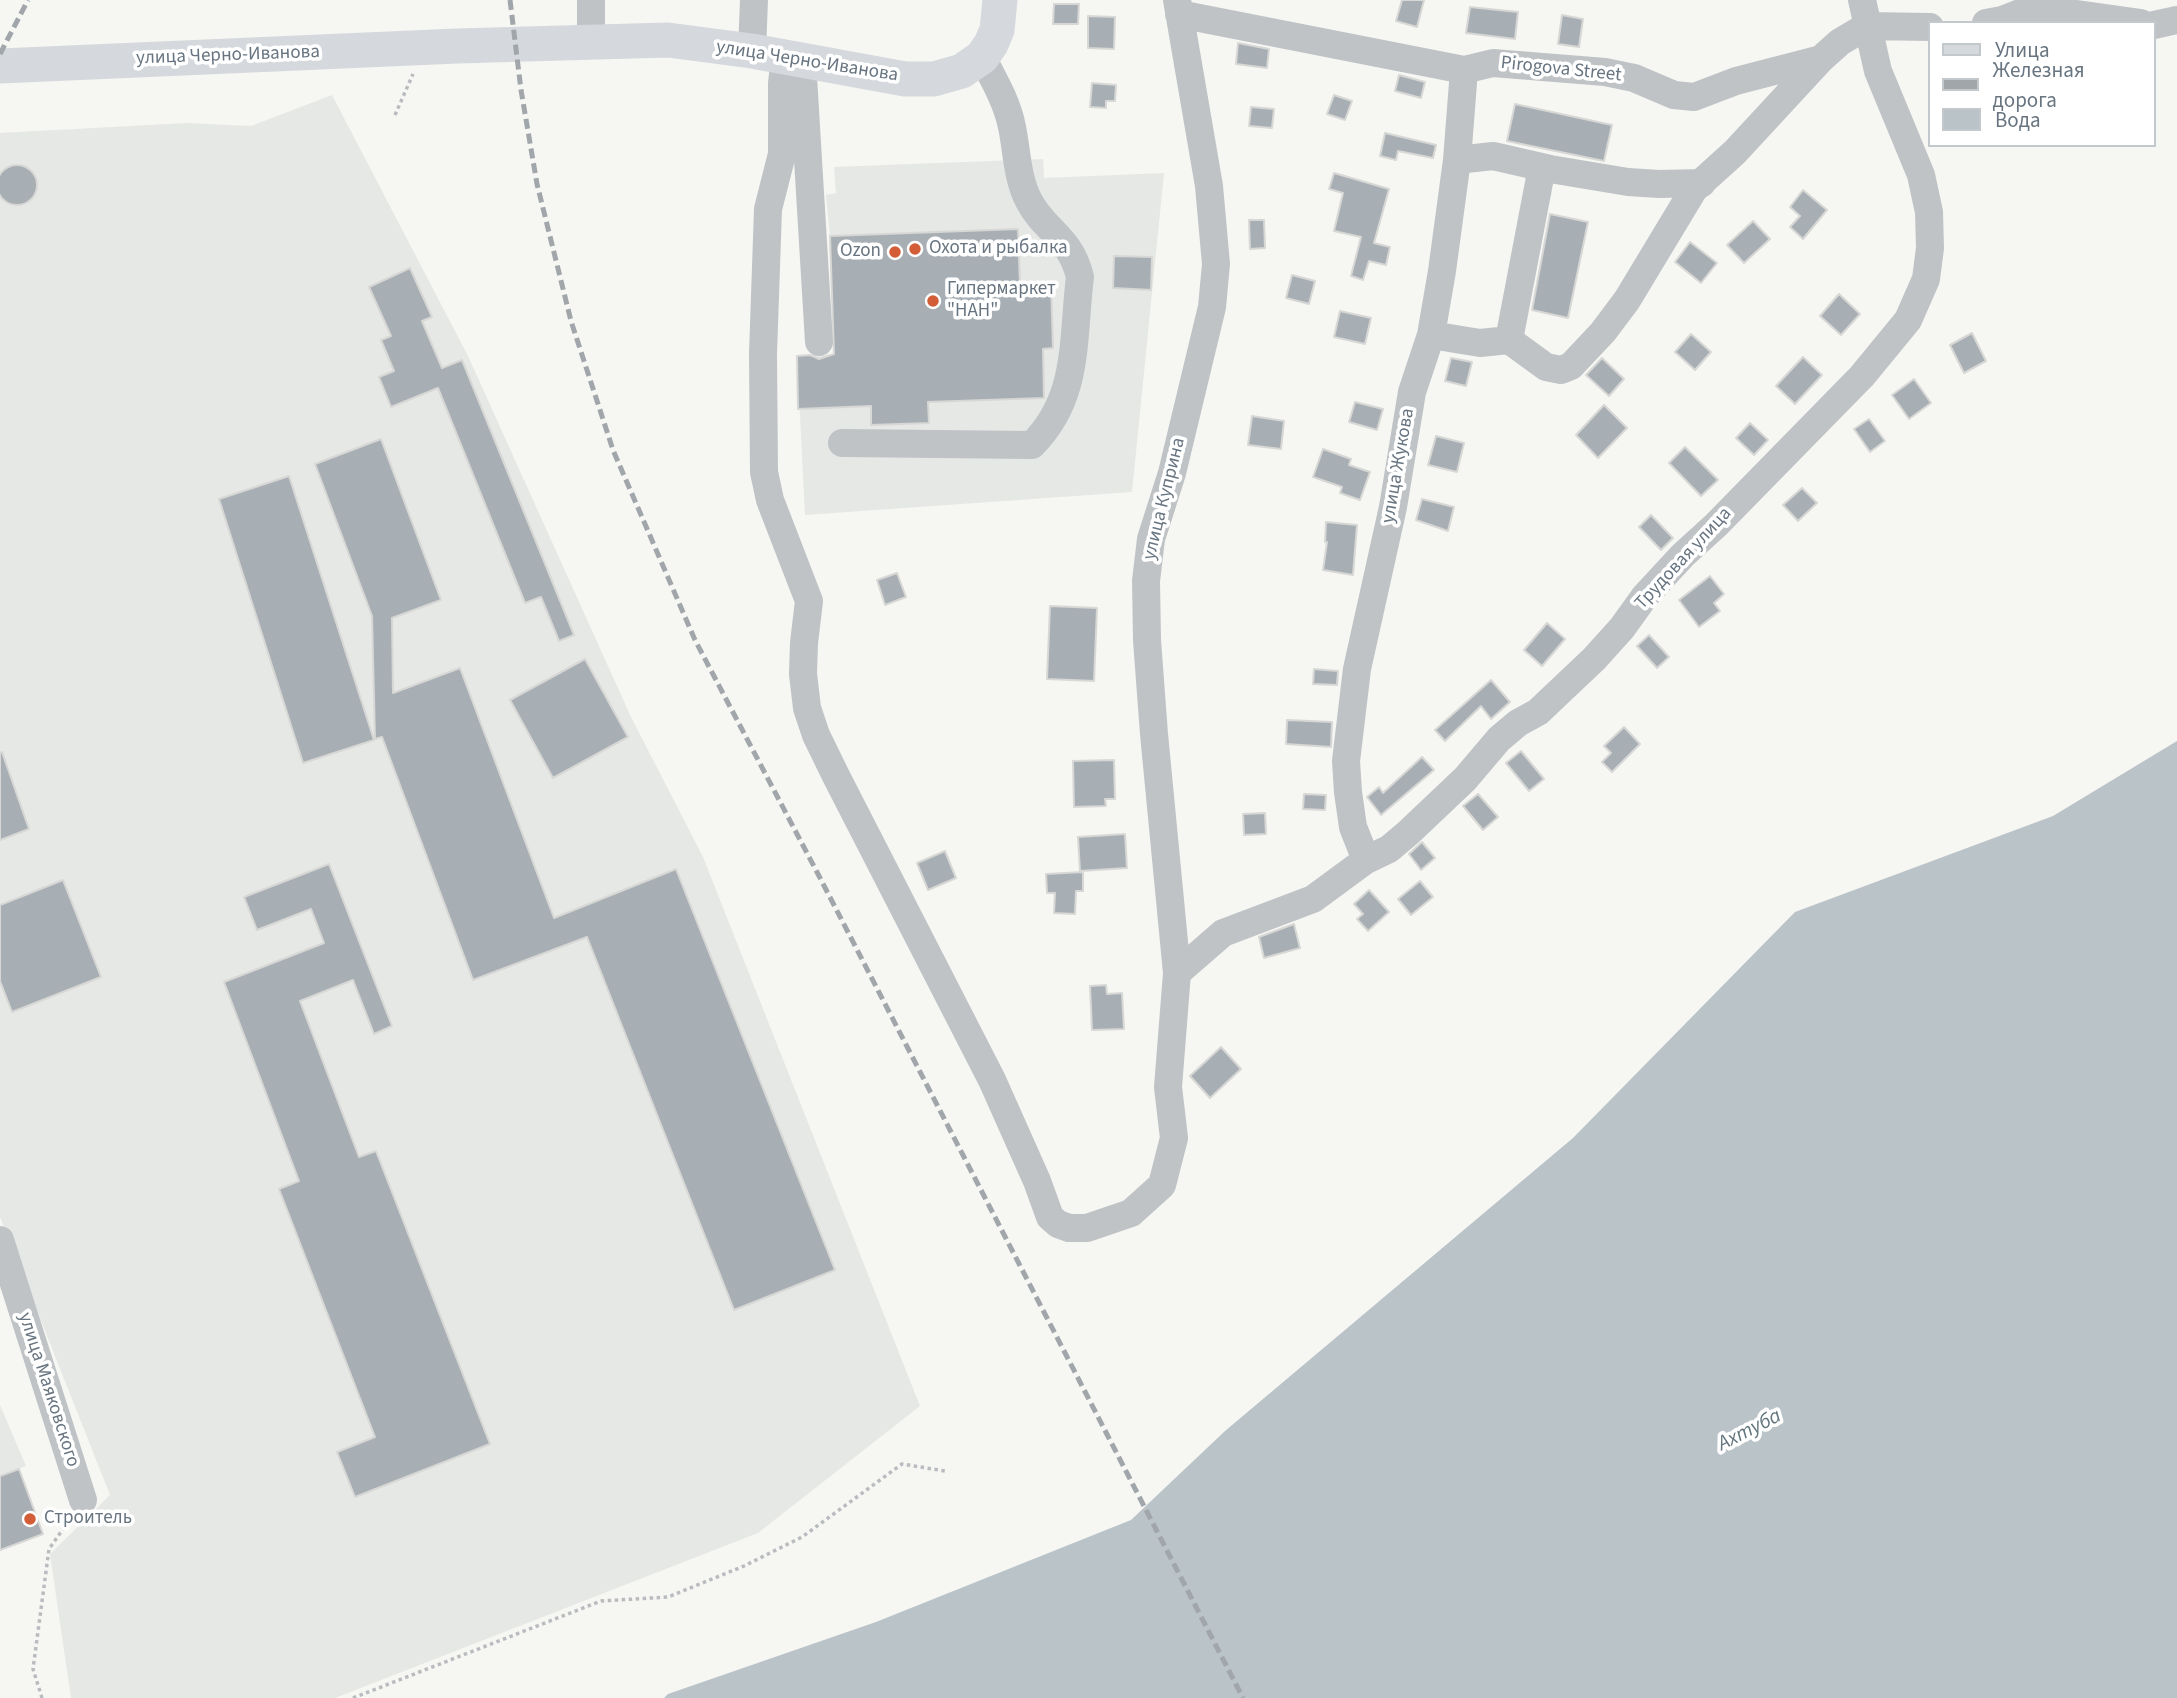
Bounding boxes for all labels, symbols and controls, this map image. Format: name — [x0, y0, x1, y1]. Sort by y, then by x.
legend — [1928, 21, 2156, 147]
text: Улица — [1995, 35, 2050, 65]
street label: улица Черно-Иванова — [714, 36, 900, 88]
street label: улица Черно-Иванова — [136, 41, 320, 71]
street label: Pirogova Street — [1500, 52, 1622, 88]
text: Железная дорога — [1993, 55, 2085, 115]
text: Вода — [1995, 105, 2041, 135]
place label: Охота и рыбалка — [929, 238, 1068, 260]
place label: Ozon — [840, 241, 881, 263]
marker: Охота и рыбалка — [907, 241, 923, 257]
marker: Ozon — [887, 244, 903, 260]
place label: Гипермаркет "НАН" — [947, 279, 1056, 323]
marker: Гипермаркет "НАН" — [925, 293, 941, 309]
street label: улица Жукова — [1378, 407, 1420, 525]
street label: улица Куприна — [1139, 436, 1191, 562]
street label: Трудовая улица — [1631, 503, 1737, 615]
street label: улица Маяковского — [12, 1310, 84, 1470]
water label: Ахтуба — [1714, 1404, 1786, 1458]
place label: Строитель — [44, 1508, 132, 1530]
marker: Строитель — [22, 1511, 38, 1527]

